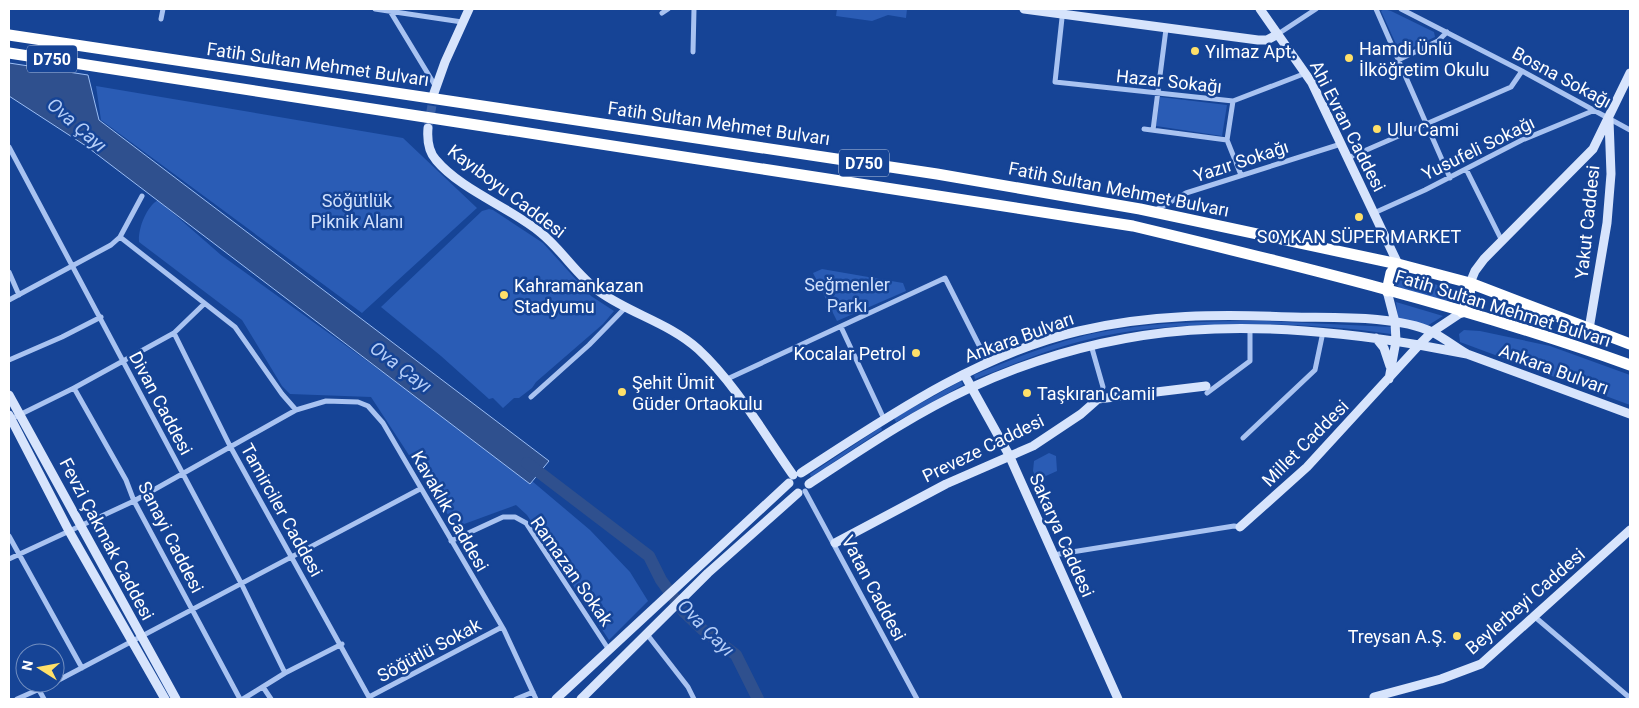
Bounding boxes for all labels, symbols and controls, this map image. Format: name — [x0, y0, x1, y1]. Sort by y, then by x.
street label: Fatih Sultan Mehmet Bulvarı — [205, 38, 431, 90]
place label: Hamdi Ünlü İlköğretim Okulu — [1359, 38, 1490, 80]
place label: Yılmaz Apt. — [1205, 41, 1296, 62]
street label: Bosna Sokağı — [1509, 42, 1615, 112]
marker: Yılmaz Apt. — [1189, 45, 1201, 57]
road number: D750 — [27, 46, 77, 72]
marker: Hamdi Ünlü İlköğretim Okulu — [1343, 52, 1355, 64]
street label: Ahi Evran Caddesi — [1306, 57, 1390, 195]
street label: Hazar Sokağı — [1115, 65, 1223, 97]
water label: Ova Çayı — [43, 93, 111, 157]
street label: Fatih Sultan Mehmet Bulvarı — [606, 97, 832, 149]
street label: Yusufeli Sokağı — [1418, 112, 1538, 184]
place label: Ulu Cami — [1387, 119, 1459, 140]
marker: Ulu Cami — [1371, 123, 1383, 135]
street label: Yazır Sokağı — [1191, 136, 1291, 186]
street label: Kayıboyu Caddesi — [444, 140, 570, 242]
road number: D750 — [839, 150, 889, 177]
street label: Fatih Sultan Mehmet Bulvarı — [1007, 157, 1231, 221]
street label: Yakut Caddesi — [1571, 164, 1603, 280]
park label: Söğütlük Piknik Alanı — [310, 190, 404, 232]
marker: SOYKAN SÜPER MARKET — [1353, 211, 1365, 223]
place label: SOYKAN SÜPER MARKET — [1257, 226, 1462, 247]
street label: Fatih Sultan Mehmet Bulvarı — [1393, 265, 1613, 351]
park label: Seğmenler Parkı — [804, 274, 890, 316]
place label: Kahramankazan Stadyumu — [514, 275, 644, 317]
marker: Kahramankazan Stadyumu — [498, 289, 510, 301]
street label: Ankara Bulvarı — [961, 307, 1077, 367]
water label: Ova Çayı — [366, 336, 436, 398]
street label: Ankara Bulvarı — [1496, 339, 1612, 399]
place label: Kocalar Petrol — [793, 343, 906, 364]
marker: Kocalar Petrol — [910, 347, 922, 359]
street label: Divan Caddesi — [125, 348, 197, 458]
place label: Şehit Ümit Güder Ortaokulu — [632, 372, 763, 414]
place label: Taşkıran Camii — [1037, 383, 1155, 404]
marker: Şehit Ümit Güder Ortaokulu — [616, 386, 628, 398]
marker: Taşkıran Camii — [1021, 387, 1033, 399]
street label: Millet Caddesi — [1257, 395, 1353, 491]
street label: Preveze Caddesi — [919, 409, 1047, 487]
street label: Tamirciler Caddesi — [237, 440, 327, 580]
street label: Kavaklık Caddesi — [407, 447, 493, 575]
street label: Fevzi Çakmak Caddesi — [55, 454, 159, 624]
street label: Sakarya Caddesi — [1025, 470, 1099, 600]
street label: Sanayi Caddesi — [134, 478, 208, 596]
street label: Ramazan Sokak — [527, 512, 618, 630]
street label: Vatan Caddesi — [838, 532, 910, 644]
street label: Beylerbeyi Caddesi — [1461, 544, 1589, 658]
water label: Ova Çayı — [673, 595, 739, 661]
street label: Söğütlü Sokak — [373, 613, 485, 686]
place label: Treysan A.Ş. — [1348, 626, 1447, 647]
marker: Treysan A.Ş. — [1451, 630, 1463, 642]
north arrow — [15, 643, 65, 693]
text: N — [18, 659, 36, 672]

